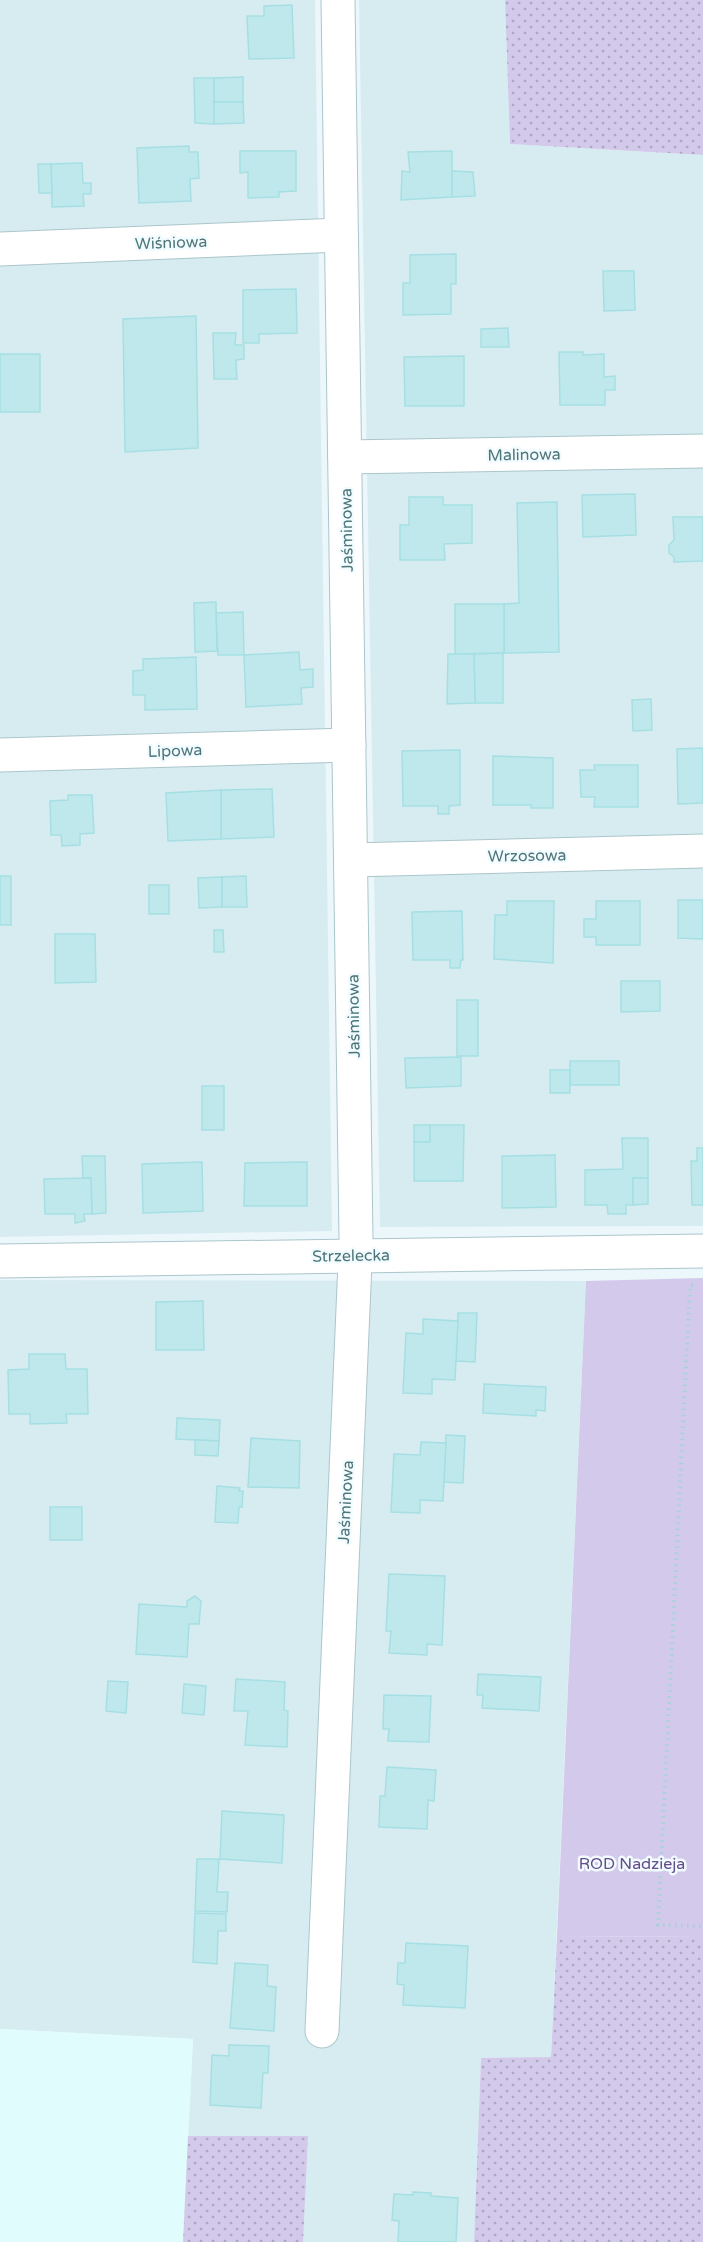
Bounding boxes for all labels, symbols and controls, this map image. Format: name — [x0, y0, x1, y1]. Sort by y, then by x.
street label: Wiśniowa — [134, 232, 208, 254]
street label: Malinowa — [487, 444, 561, 466]
street label: Jaśminowa — [336, 488, 358, 572]
street label: Lipowa — [147, 740, 203, 762]
street label: Wrzosowa — [487, 845, 567, 867]
street label: Jaśminowa — [343, 974, 365, 1058]
street label: Strzelecka — [312, 1245, 390, 1267]
street label: Jaśminowa — [334, 1460, 358, 1544]
park label: ROD Nadzieja — [579, 1854, 685, 1874]

